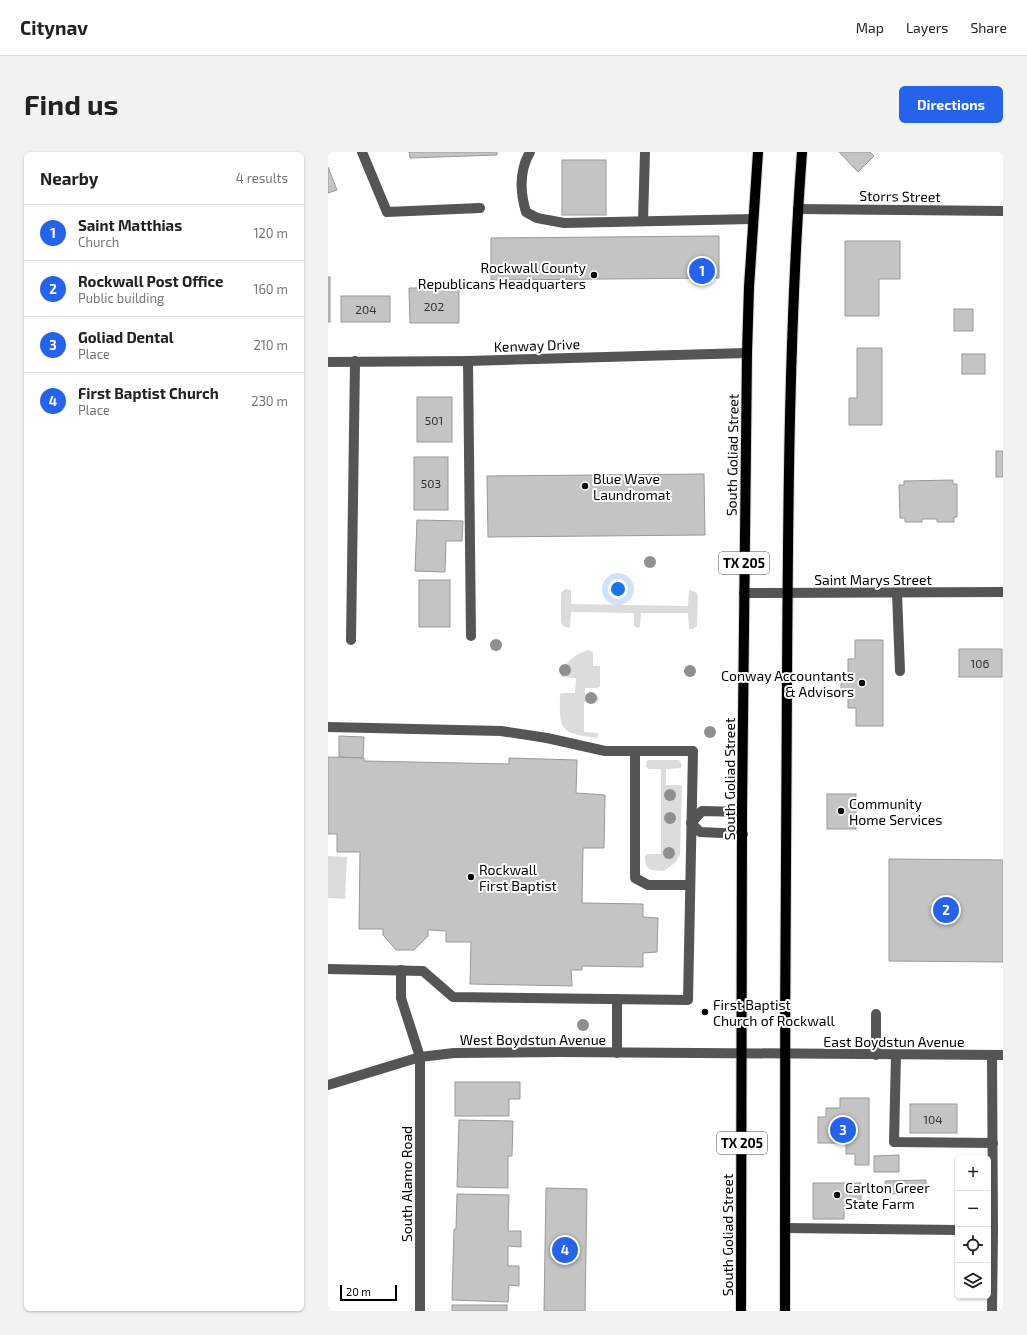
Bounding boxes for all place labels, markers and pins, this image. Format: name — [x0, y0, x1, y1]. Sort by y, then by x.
pin: 1 — [689, 256, 715, 286]
place label: Rockwall County Republicans Headquarters — [418, 259, 587, 292]
marker: Rockwall County Republicans Headquarters — [589, 270, 599, 280]
place label: Blue Wave Laundromat — [593, 470, 671, 503]
marker: Blue Wave Laundromat — [580, 481, 590, 491]
place label: Conway Accountants & Advisors — [721, 667, 854, 700]
marker: Conway Accountants & Advisors — [857, 678, 867, 688]
place label: Community Home Services — [849, 795, 942, 828]
marker: Community Home Services — [836, 806, 846, 816]
place label: Rockwall First Baptist — [479, 861, 557, 894]
marker: Rockwall First Baptist — [466, 872, 476, 882]
pin: 2 — [933, 895, 959, 925]
place label: First Baptist Church of Rockwall — [713, 996, 836, 1029]
marker: First Baptist Church of Rockwall — [700, 1007, 710, 1017]
pin: 3 — [830, 1115, 856, 1145]
place label: Carlton Greer State Farm — [845, 1179, 930, 1212]
marker: Carlton Greer State Farm — [832, 1190, 842, 1200]
pin: 4 — [552, 1235, 578, 1265]

